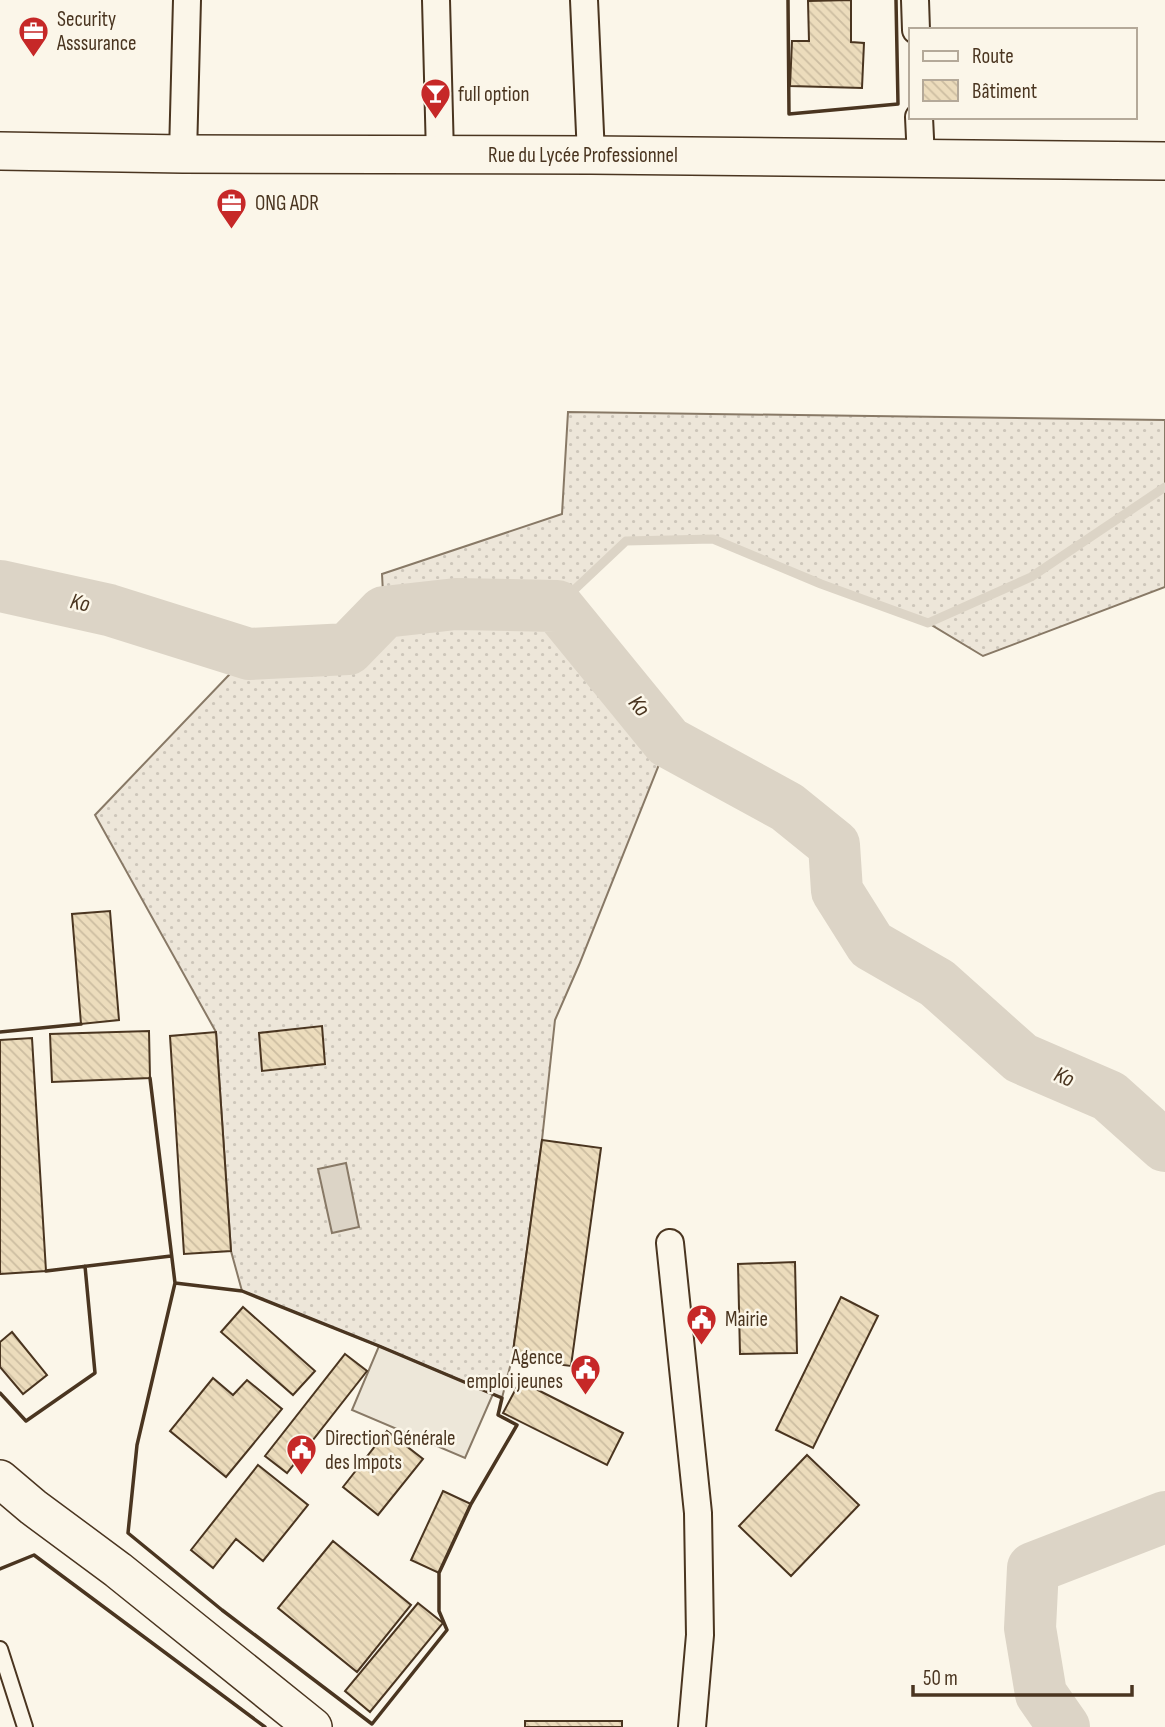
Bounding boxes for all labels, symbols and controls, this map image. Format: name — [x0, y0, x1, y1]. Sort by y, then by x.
place label: Security Asssurance — [56, 7, 137, 56]
office icon: Security Asssurance — [17, 14, 51, 58]
legend — [909, 28, 1137, 119]
text: Route — [972, 44, 1014, 69]
bar icon: full option — [418, 77, 452, 121]
text: Bâtiment — [972, 79, 1037, 104]
place label: full option — [458, 82, 529, 107]
street label: Rue du Lycée Professionnel — [488, 143, 678, 168]
office icon: ONG ADR — [215, 186, 249, 230]
place label: ONG ADR — [255, 191, 319, 216]
water label: Ko — [68, 587, 93, 619]
water label: Ko — [622, 690, 656, 723]
water label: Ko — [1050, 1060, 1079, 1094]
public building icon: Mairie — [685, 1302, 719, 1346]
place label: Mairie — [725, 1307, 768, 1332]
place label: Agence emploi jeunes — [467, 1345, 563, 1394]
public building icon: Agence emploi jeunes — [569, 1352, 603, 1396]
place label: Direction Générale des Impots — [325, 1426, 456, 1475]
public building icon: Direction Générale des Impots — [285, 1433, 319, 1477]
scale bar — [913, 1654, 1132, 1698]
text: 50 m — [923, 1666, 958, 1691]

